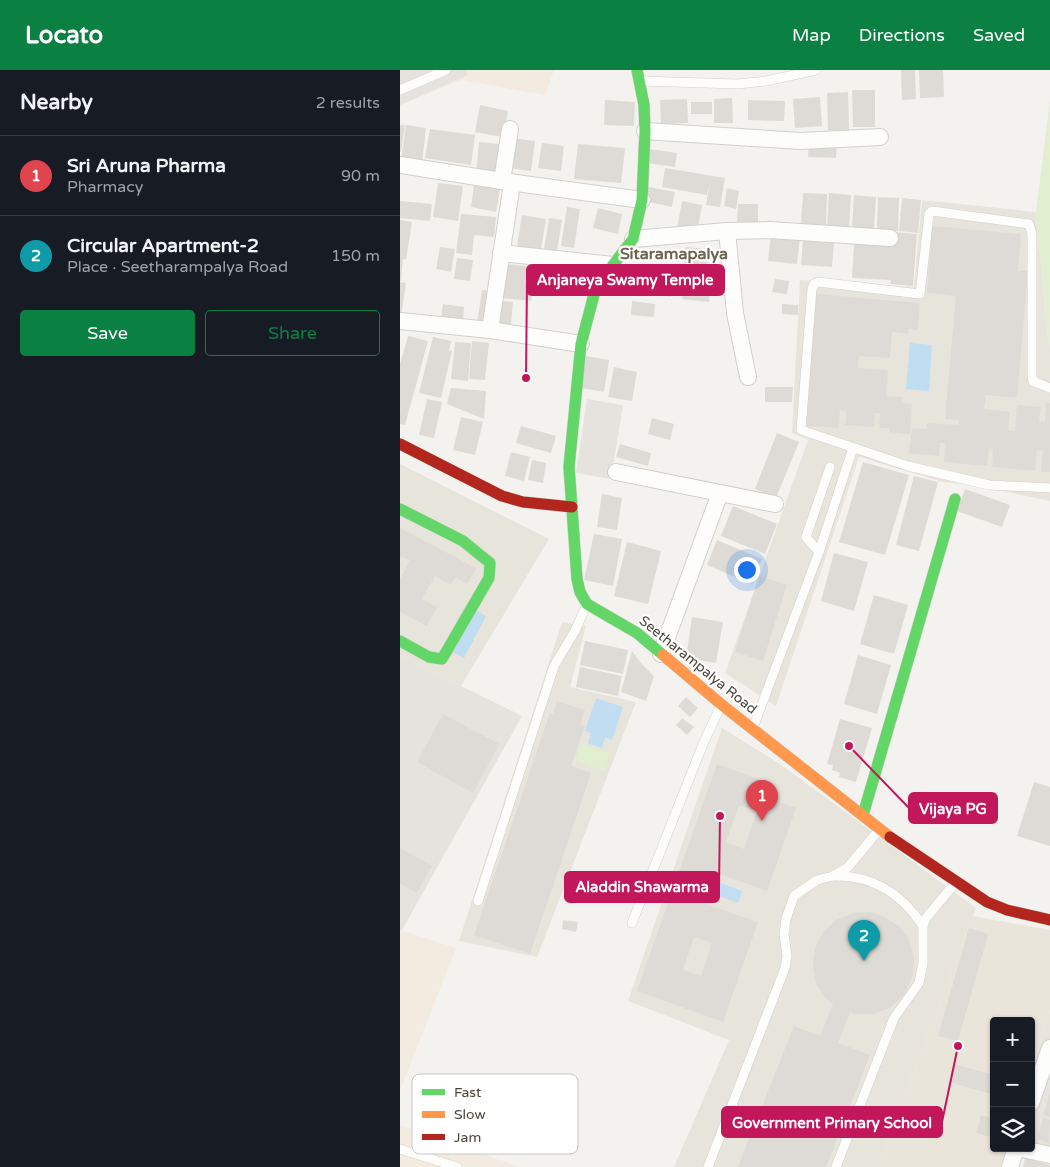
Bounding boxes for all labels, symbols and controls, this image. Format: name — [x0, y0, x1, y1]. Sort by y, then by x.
text: Locato — [25, 21, 103, 50]
text: Map — [792, 24, 831, 46]
text: Directions — [859, 24, 945, 46]
text: Saved — [973, 24, 1025, 46]
text: Nearby — [20, 90, 93, 115]
text: 2 results — [316, 93, 380, 113]
text: Sri Aruna Pharma — [67, 155, 226, 177]
text: 1 — [31, 166, 41, 186]
text: 90 m — [341, 166, 380, 186]
text: Pharmacy — [67, 177, 143, 197]
text: Circular Apartment-2 — [67, 235, 259, 257]
district label: Sitaramapalya — [620, 244, 728, 264]
text: 2 — [31, 246, 41, 266]
text: 150 m — [331, 246, 380, 266]
text: Place · Seetharampalya Road — [67, 257, 288, 277]
callout: Anjaneya Swamy Temple — [527, 265, 724, 295]
text: Anjaneya Swamy Temple — [536, 271, 714, 290]
button: Save — [20, 310, 195, 356]
button: Share — [205, 310, 380, 356]
your location — [734, 557, 760, 583]
street label: Seetharampalya Road — [636, 612, 760, 718]
pin: 1 — [746, 780, 778, 821]
callout: Vijaya PG — [909, 793, 997, 823]
text: Vijaya PG — [919, 800, 987, 819]
callout: Aladdin Shawarma — [565, 872, 719, 902]
text: Aladdin Shawarma — [575, 878, 709, 896]
pin: 2 — [848, 920, 880, 961]
map controls — [990, 1017, 1035, 1152]
button: + — [990, 1017, 1035, 1062]
button: − — [990, 1062, 1035, 1107]
legend — [412, 1074, 578, 1154]
text: Fast — [454, 1084, 482, 1101]
text: Slow — [454, 1106, 486, 1123]
callout: Government Primary School — [722, 1107, 942, 1137]
button: layers — [990, 1107, 1035, 1152]
text: Government Primary School — [732, 1114, 932, 1133]
text: Jam — [454, 1129, 481, 1146]

